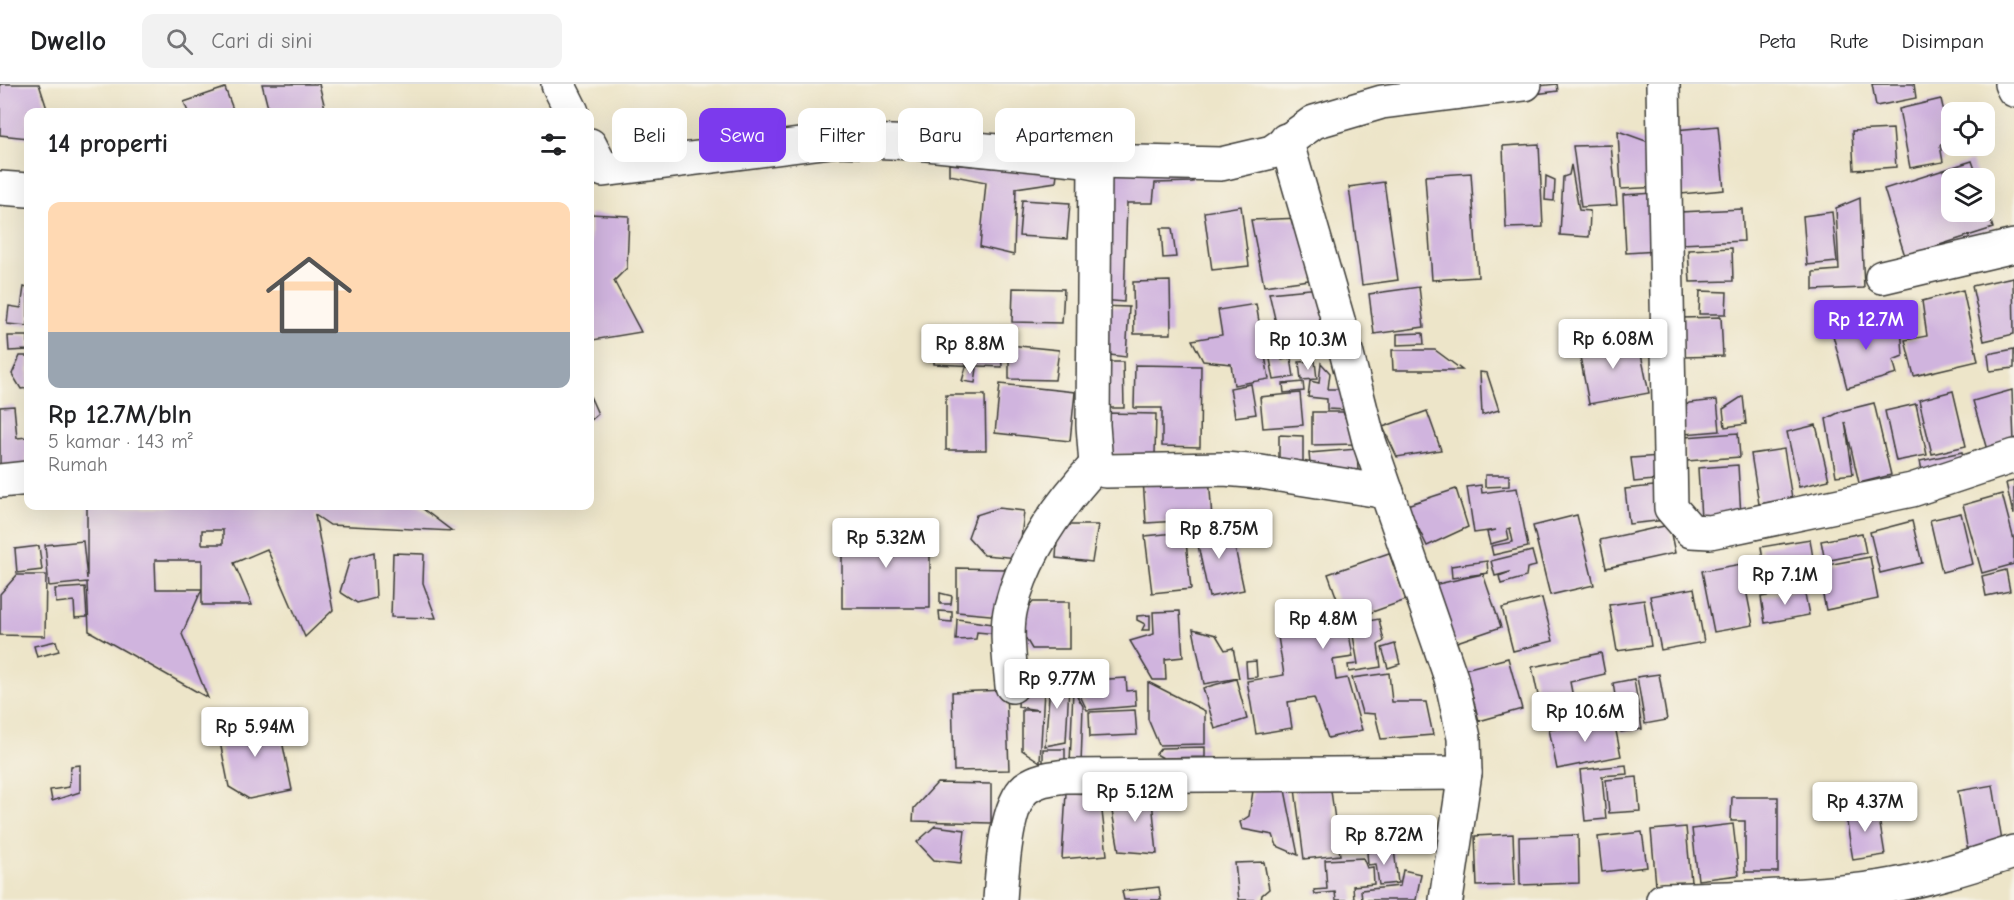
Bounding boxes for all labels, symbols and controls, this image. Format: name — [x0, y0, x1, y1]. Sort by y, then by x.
search box — [142, 14, 562, 68]
text: Dwello — [30, 25, 106, 57]
icon: search — [163, 25, 196, 58]
text: Cari di sini — [211, 28, 313, 54]
text: Peta — [1759, 29, 1796, 53]
text: Rute — [1829, 29, 1869, 53]
text: Disimpan — [1902, 29, 1984, 53]
map controls — [1941, 102, 1995, 222]
button: locate — [1941, 102, 1995, 156]
chip: Beli — [612, 108, 687, 162]
chip: Sewa — [699, 108, 786, 162]
chip: Filter — [798, 108, 886, 162]
chip: Baru — [898, 108, 983, 162]
chip: Apartemen — [995, 108, 1135, 162]
icon: filters — [537, 128, 570, 161]
text: 14 properti — [48, 129, 168, 159]
button: layers — [1941, 168, 1995, 222]
icon: home — [255, 241, 363, 349]
pin: Rp 12.7M — [1804, 300, 1928, 351]
text: Rp 12.7M — [1828, 308, 1904, 331]
pin: Rp 6.08M — [1551, 319, 1675, 370]
pin: Rp 10.3M — [1246, 320, 1370, 371]
pin: Rp 8.8M — [915, 324, 1025, 375]
text: Rp 6.08M — [1572, 327, 1654, 350]
text: Rp 10.3M — [1269, 328, 1347, 351]
text: Rp 8.8M — [935, 332, 1005, 355]
text: Rp 12.7M/bln — [48, 400, 192, 430]
text: 5 kamar · 143 m² — [48, 430, 193, 453]
text: Rumah — [48, 453, 108, 476]
pin: Rp 8.75M — [1157, 509, 1281, 560]
text: Rp 8.75M — [1180, 517, 1258, 540]
pin: Rp 5.32M — [824, 518, 948, 569]
text: Rp 5.32M — [846, 526, 926, 549]
pin: Rp 7.1M — [1730, 555, 1840, 606]
text: Rp 7.1M — [1752, 563, 1818, 586]
pin: Rp 4.8M — [1268, 599, 1378, 650]
text: Rp 4.8M — [1289, 607, 1357, 630]
pin: Rp 9.77M — [995, 659, 1119, 710]
text: Rp 9.77M — [1018, 667, 1096, 690]
pin: Rp 10.6M — [1523, 692, 1647, 743]
text: Rp 10.6M — [1546, 700, 1624, 723]
pin: Rp 5.94M — [193, 707, 317, 758]
text: Rp 5.94M — [215, 715, 295, 738]
pin: Rp 5.12M — [1073, 772, 1197, 823]
text: Rp 5.12M — [1096, 780, 1174, 803]
pin: Rp 4.37M — [1803, 782, 1927, 833]
text: Rp 4.37M — [1826, 790, 1904, 813]
pin: Rp 8.72M — [1322, 815, 1446, 866]
text: Rp 8.72M — [1345, 823, 1423, 846]

